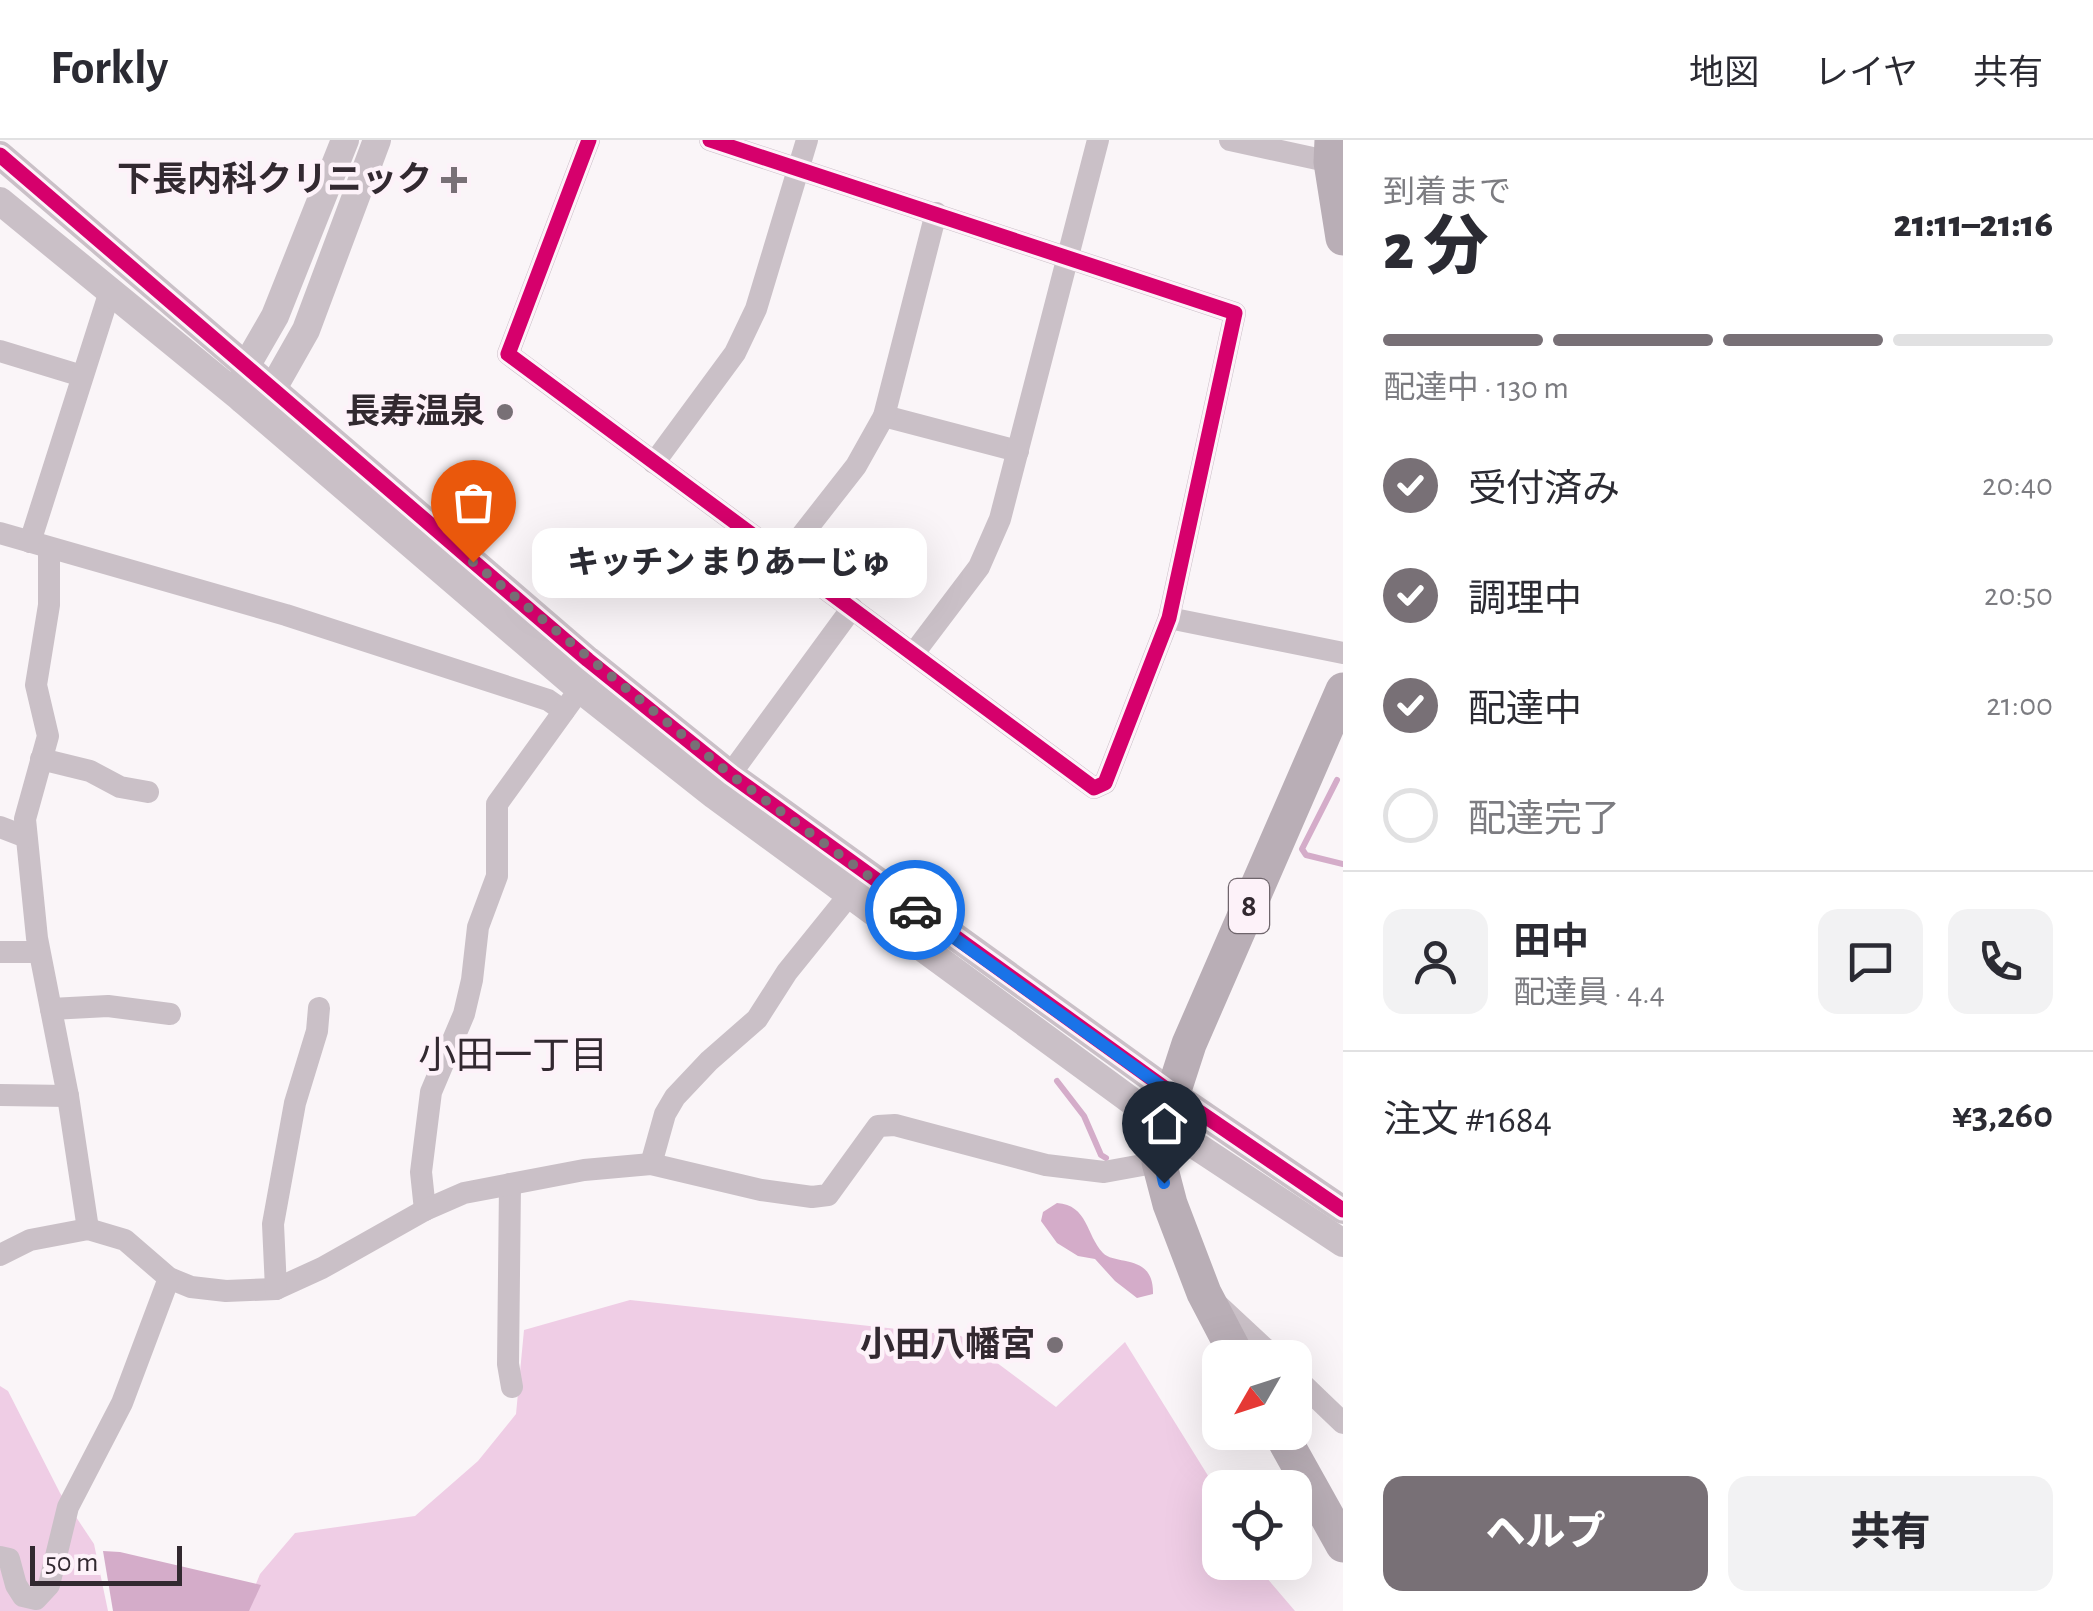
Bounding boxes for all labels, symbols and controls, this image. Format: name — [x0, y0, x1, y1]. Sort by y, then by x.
text: Forkly — [50, 45, 168, 93]
text: 地図 — [1689, 56, 1759, 91]
text: レイヤ — [1814, 56, 1918, 91]
text: 共有 — [1973, 56, 2043, 91]
place label: 下長内科クリニック — [117, 161, 432, 198]
marker: 下長内科クリニック — [441, 167, 467, 193]
text: 到着まで — [1383, 176, 1511, 208]
text: 21:11–21:16 — [1894, 206, 2053, 244]
text: 2 分 — [1383, 216, 1489, 281]
text: 配達中 · 130 m — [1383, 372, 1569, 404]
place label: 長寿温泉 — [345, 392, 485, 430]
marker: 長寿温泉 — [494, 401, 516, 423]
icon: check — [1383, 458, 1438, 513]
pin — [431, 460, 516, 563]
text: 20:40 — [1982, 469, 2053, 501]
text: 受付済み — [1468, 471, 1620, 509]
icon: bag — [446, 475, 501, 530]
callout: キッチン まりあーじゅ — [533, 527, 928, 597]
text: キッチン まりあーじゅ — [567, 547, 892, 579]
icon: check — [1383, 568, 1438, 623]
text: 20:50 — [1984, 579, 2053, 611]
text: 調理中 — [1468, 581, 1582, 619]
icon: check — [1383, 678, 1438, 733]
text: 21:00 — [1986, 689, 2053, 721]
text: 配達中 — [1468, 691, 1582, 729]
text: 配達完了 — [1468, 801, 1620, 839]
courier — [865, 860, 965, 960]
road number: 8 — [1229, 879, 1269, 933]
icon: car — [888, 883, 943, 938]
button: person — [1383, 909, 1488, 1014]
button: chat — [1818, 909, 1923, 1014]
button: phone — [1948, 909, 2053, 1014]
text: 田中 — [1513, 924, 1589, 962]
text: 配達員 · 4.4 — [1513, 977, 1665, 1009]
district label: 小田一丁目 — [418, 1036, 608, 1076]
pin — [1122, 1081, 1207, 1184]
icon: home — [1137, 1096, 1192, 1151]
text: ¥3,260 — [1952, 1097, 2053, 1135]
text: 注文 #1684 — [1383, 1102, 1552, 1140]
place label: 小田八幡宮 — [860, 1326, 1035, 1363]
marker: 小田八幡宮 — [1044, 1334, 1066, 1356]
north arrow — [1202, 1340, 1312, 1450]
map controls — [1202, 1340, 1312, 1580]
button: locate — [1202, 1470, 1312, 1580]
button: ヘルプ — [1383, 1476, 1708, 1591]
button: 共有 — [1728, 1476, 2053, 1591]
scale bar — [30, 1541, 182, 1586]
text: 50 m — [45, 1549, 99, 1577]

